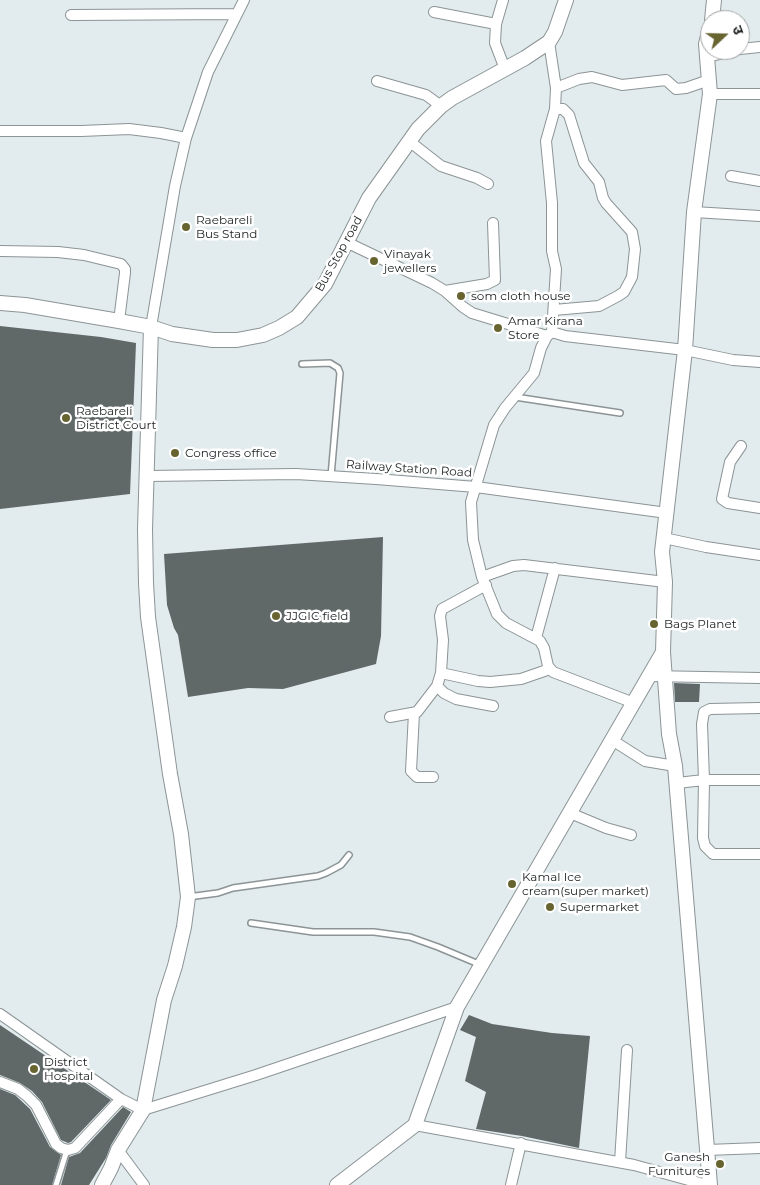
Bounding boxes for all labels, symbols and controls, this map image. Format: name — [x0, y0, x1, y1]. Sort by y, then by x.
north arrow — [700, 10, 750, 60]
text: उ — [728, 23, 748, 37]
place label: Raebareli Bus Stand — [196, 213, 257, 241]
street label: Bus Stop road — [312, 214, 366, 294]
marker: Raebareli Bus Stand — [180, 221, 192, 233]
place label: Vinayak jewellers — [384, 247, 436, 275]
marker: Vinayak jewellers — [368, 255, 380, 267]
place label: som cloth house — [471, 289, 571, 303]
marker: som cloth house — [455, 290, 467, 302]
place label: Amar Kirana Store — [508, 314, 583, 342]
marker: Amar Kirana Store — [492, 322, 504, 334]
place label: Raebareli District Court — [76, 404, 156, 432]
marker: Raebareli District Court — [60, 412, 72, 424]
place label: Congress office — [185, 446, 277, 460]
marker: Congress office — [169, 447, 181, 459]
street label: Railway Station Road — [345, 457, 473, 481]
place label: JJGIC field — [286, 609, 348, 623]
marker: JJGIC field — [270, 610, 282, 622]
place label: Bags Planet — [664, 617, 737, 631]
marker: Bags Planet — [648, 618, 660, 630]
place label: Kamal Ice cream(super market) — [522, 870, 649, 898]
marker: Kamal Ice cream(super market) — [506, 878, 518, 890]
place label: Supermarket — [560, 900, 639, 914]
marker: Supermarket — [544, 901, 556, 913]
place label: District Hospital — [44, 1055, 93, 1083]
marker: District Hospital — [28, 1063, 40, 1075]
place label: Ganesh Furnitures — [648, 1150, 710, 1178]
marker: Ganesh Furnitures — [714, 1158, 726, 1170]

